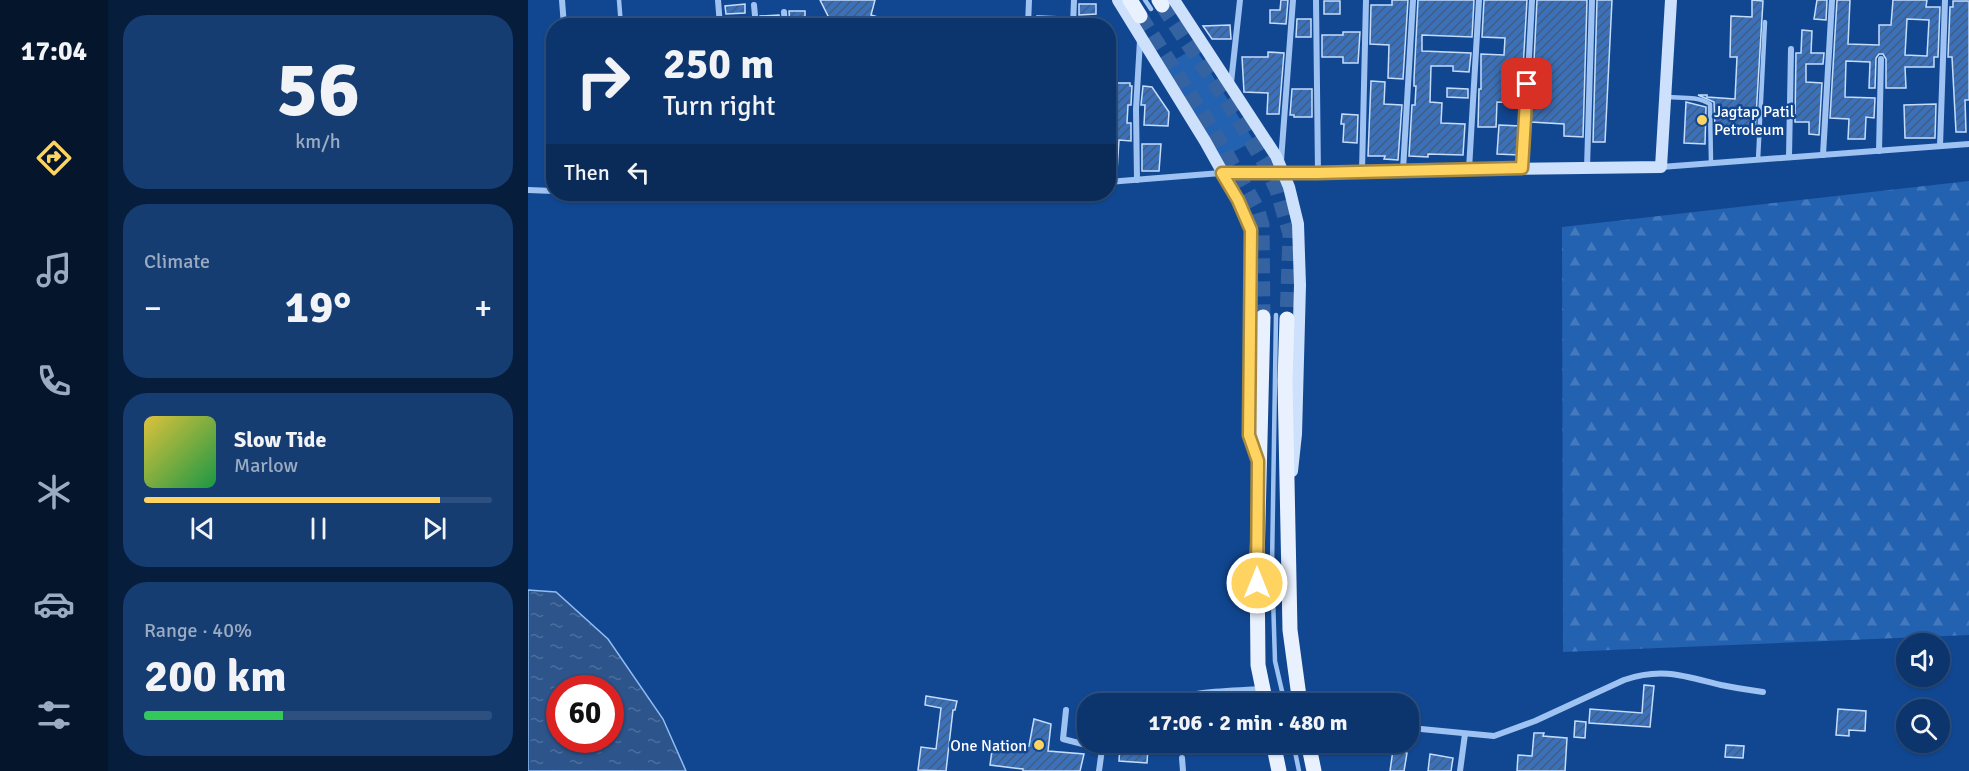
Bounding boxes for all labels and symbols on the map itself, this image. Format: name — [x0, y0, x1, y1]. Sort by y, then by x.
pin — [1501, 58, 1552, 109]
place label: Jagtap Patil Petroleum — [1714, 102, 1795, 140]
marker: Jagtap Patil Petroleum — [1695, 113, 1709, 127]
position arrow — [1225, 551, 1289, 615]
speed limit sign: 60 — [546, 675, 624, 753]
place label: One Nation — [950, 736, 1027, 756]
marker: One Nation — [1032, 738, 1046, 752]

